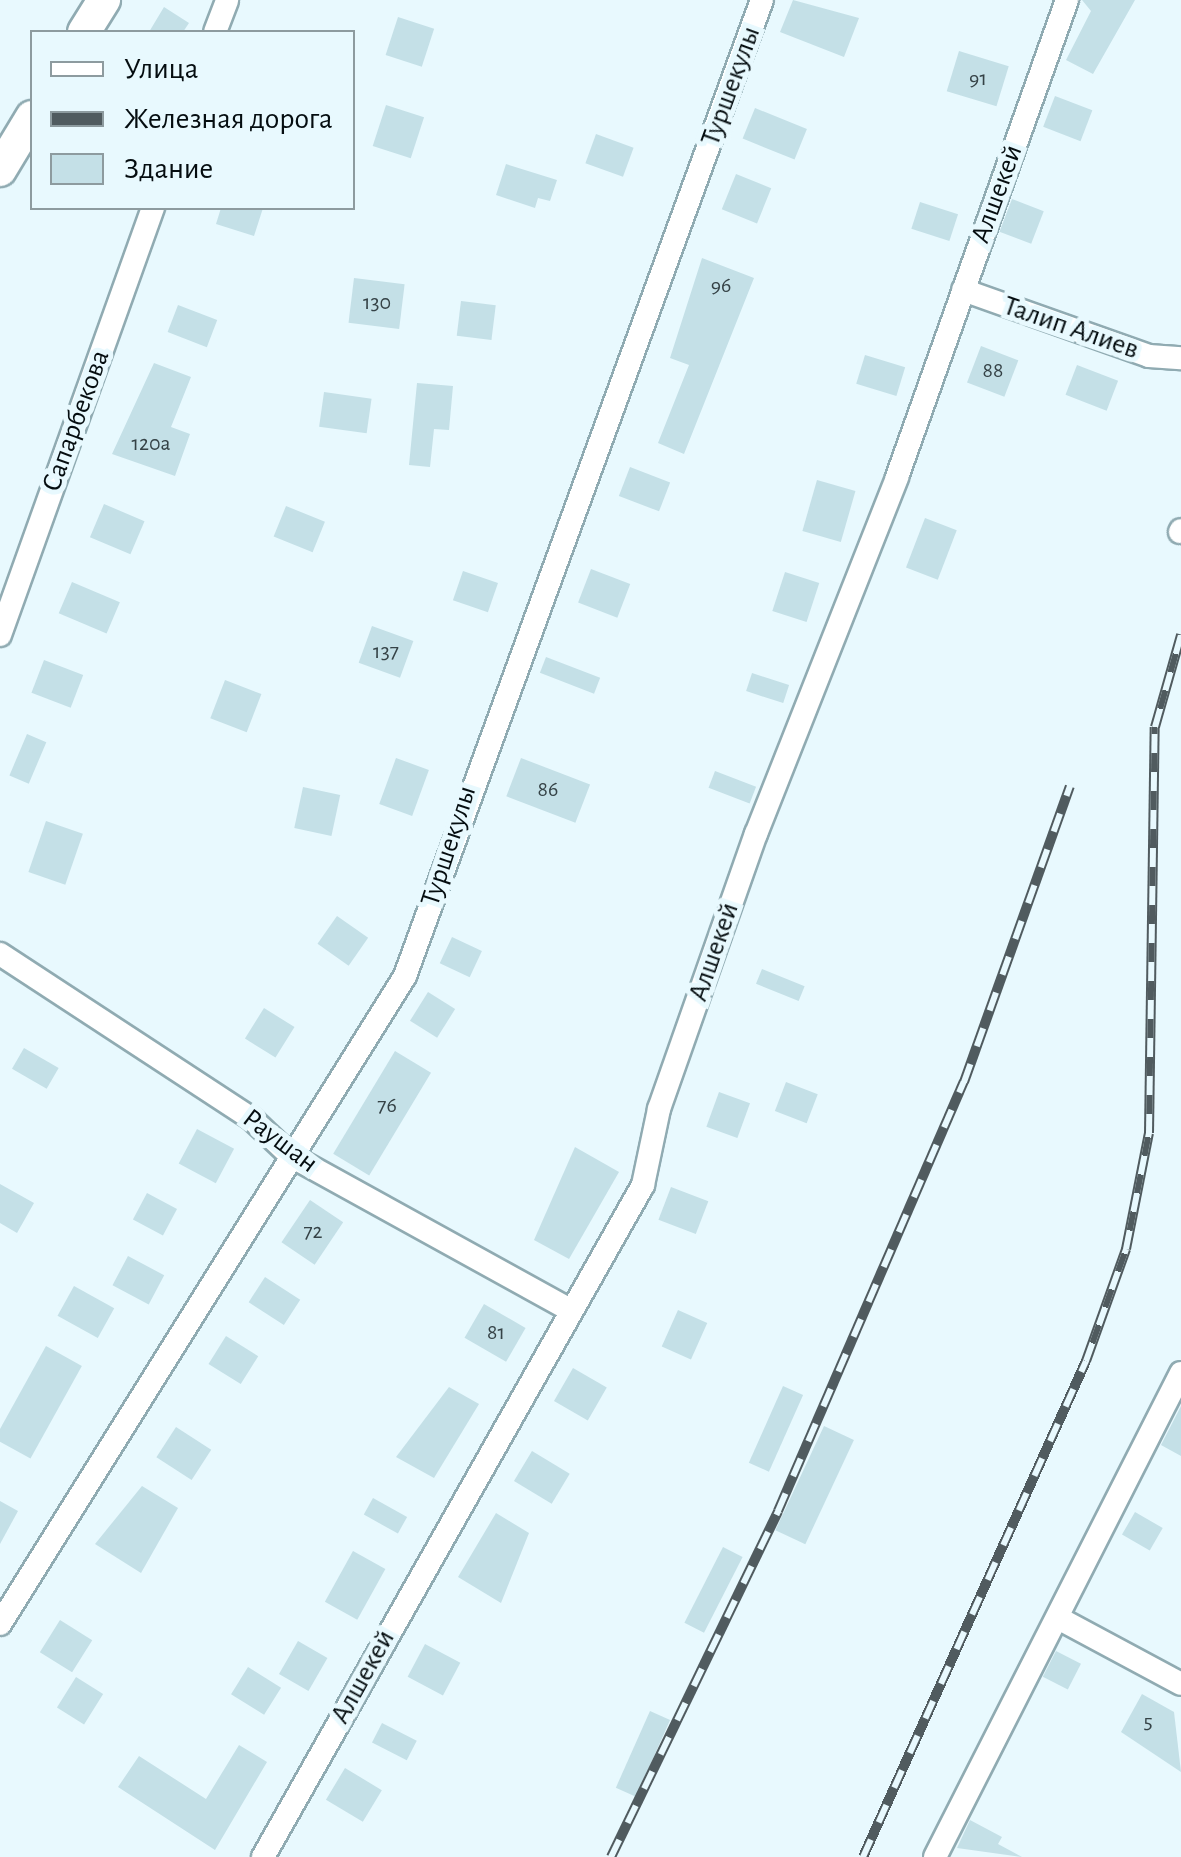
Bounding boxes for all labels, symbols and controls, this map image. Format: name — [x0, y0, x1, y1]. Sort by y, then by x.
street label: Туршекулы — [694, 22, 768, 150]
legend — [30, 30, 355, 210]
text: Улица — [124, 54, 199, 84]
house number: 91 — [969, 66, 987, 92]
text: Железная дорога — [124, 104, 333, 134]
street label: Алшекей — [964, 140, 1030, 248]
text: Здание — [124, 154, 213, 184]
house number: 96 — [711, 273, 731, 299]
street label: Талип Алиев — [999, 289, 1143, 367]
house number: 130 — [363, 290, 391, 316]
street label: Сапарбекова — [35, 346, 117, 496]
house number: 88 — [983, 358, 1003, 384]
house number: 120а — [131, 431, 171, 457]
house number: 137 — [373, 639, 399, 665]
house number: 86 — [538, 777, 558, 803]
street label: Туршекулы — [414, 782, 484, 910]
street label: Алшекей — [682, 898, 746, 1006]
house number: 76 — [377, 1093, 397, 1119]
street label: Раушан — [236, 1102, 324, 1180]
house number: 72 — [303, 1219, 323, 1245]
house number: 81 — [487, 1320, 505, 1346]
street label: Алшекей — [324, 1624, 402, 1730]
house number: 5 — [1143, 1709, 1153, 1735]

